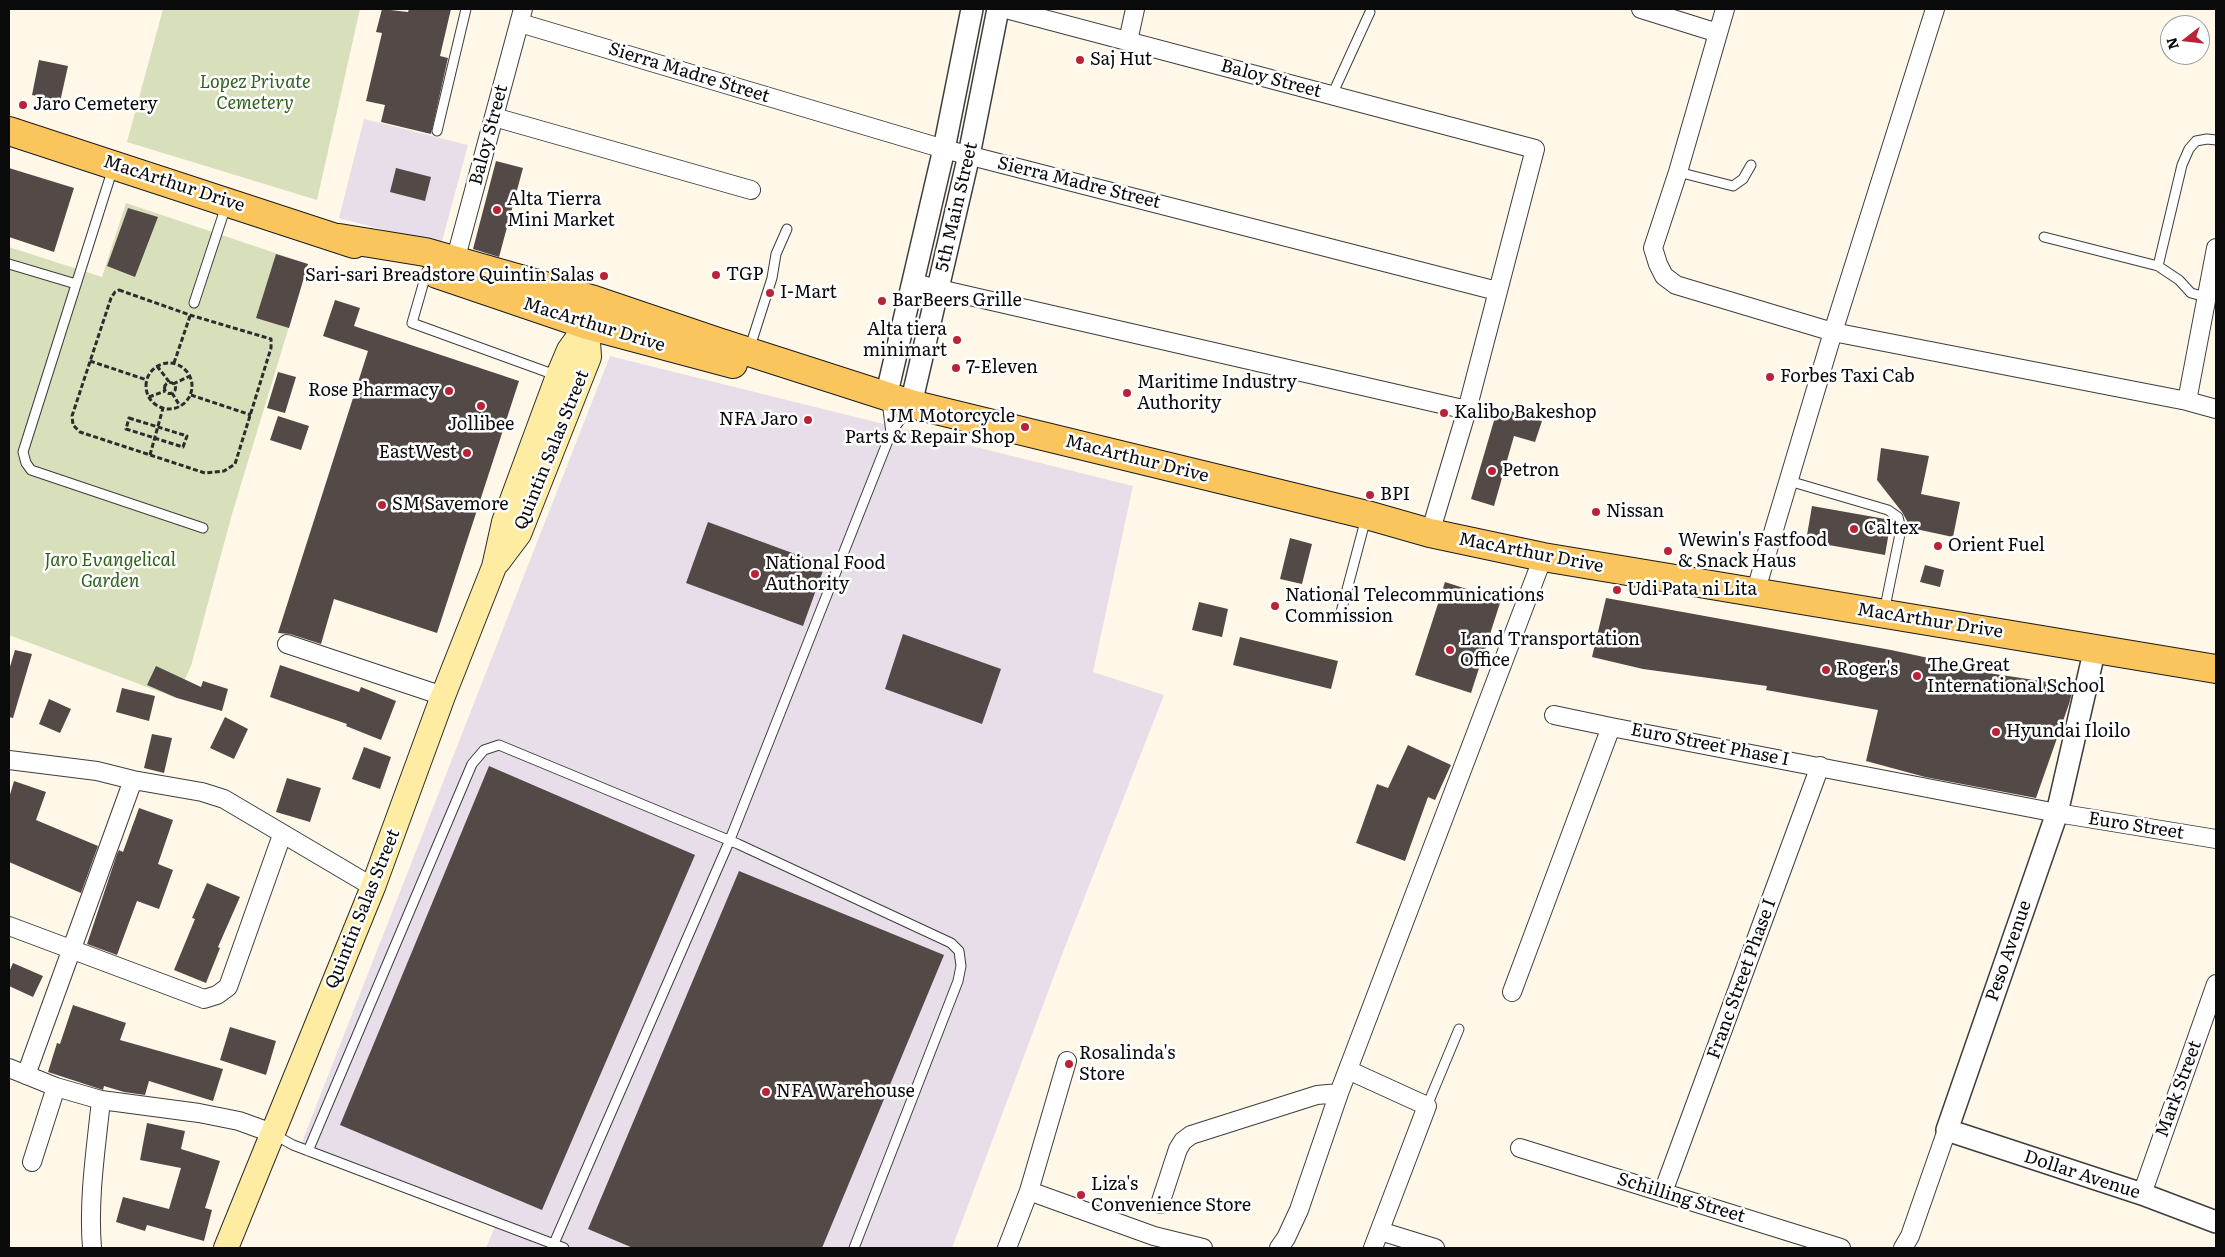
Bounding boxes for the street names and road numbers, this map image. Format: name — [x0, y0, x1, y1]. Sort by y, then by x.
street label: Sierra Madre Street — [606, 38, 772, 108]
street label: Baloy Street — [1218, 55, 1324, 103]
street label: Baloy Street — [465, 82, 513, 188]
street label: 5th Main Street — [932, 140, 982, 274]
street label: MacArthur Drive — [101, 151, 247, 217]
street label: Sierra Madre Street — [995, 152, 1163, 214]
street label: MacArthur Drive — [520, 293, 668, 357]
street label: Quintin Salas Street — [510, 367, 594, 533]
street label: MacArthur Drive — [1063, 431, 1211, 487]
street label: MacArthur Drive — [1457, 528, 1605, 578]
street label: MacArthur Drive — [1856, 599, 2004, 643]
street label: Euro Street Phase I — [1629, 719, 1791, 771]
street label: Euro Street — [2087, 808, 2185, 844]
street label: Quintin Salas Street — [321, 826, 405, 992]
street label: Franc Street Phase I — [1703, 896, 1781, 1062]
street label: Peso Avenue — [1982, 898, 2036, 1004]
street label: Mark Street — [2152, 1038, 2206, 1140]
street label: Dollar Avenue — [2021, 1146, 2143, 1204]
street label: Schilling Street — [1614, 1168, 1748, 1228]

